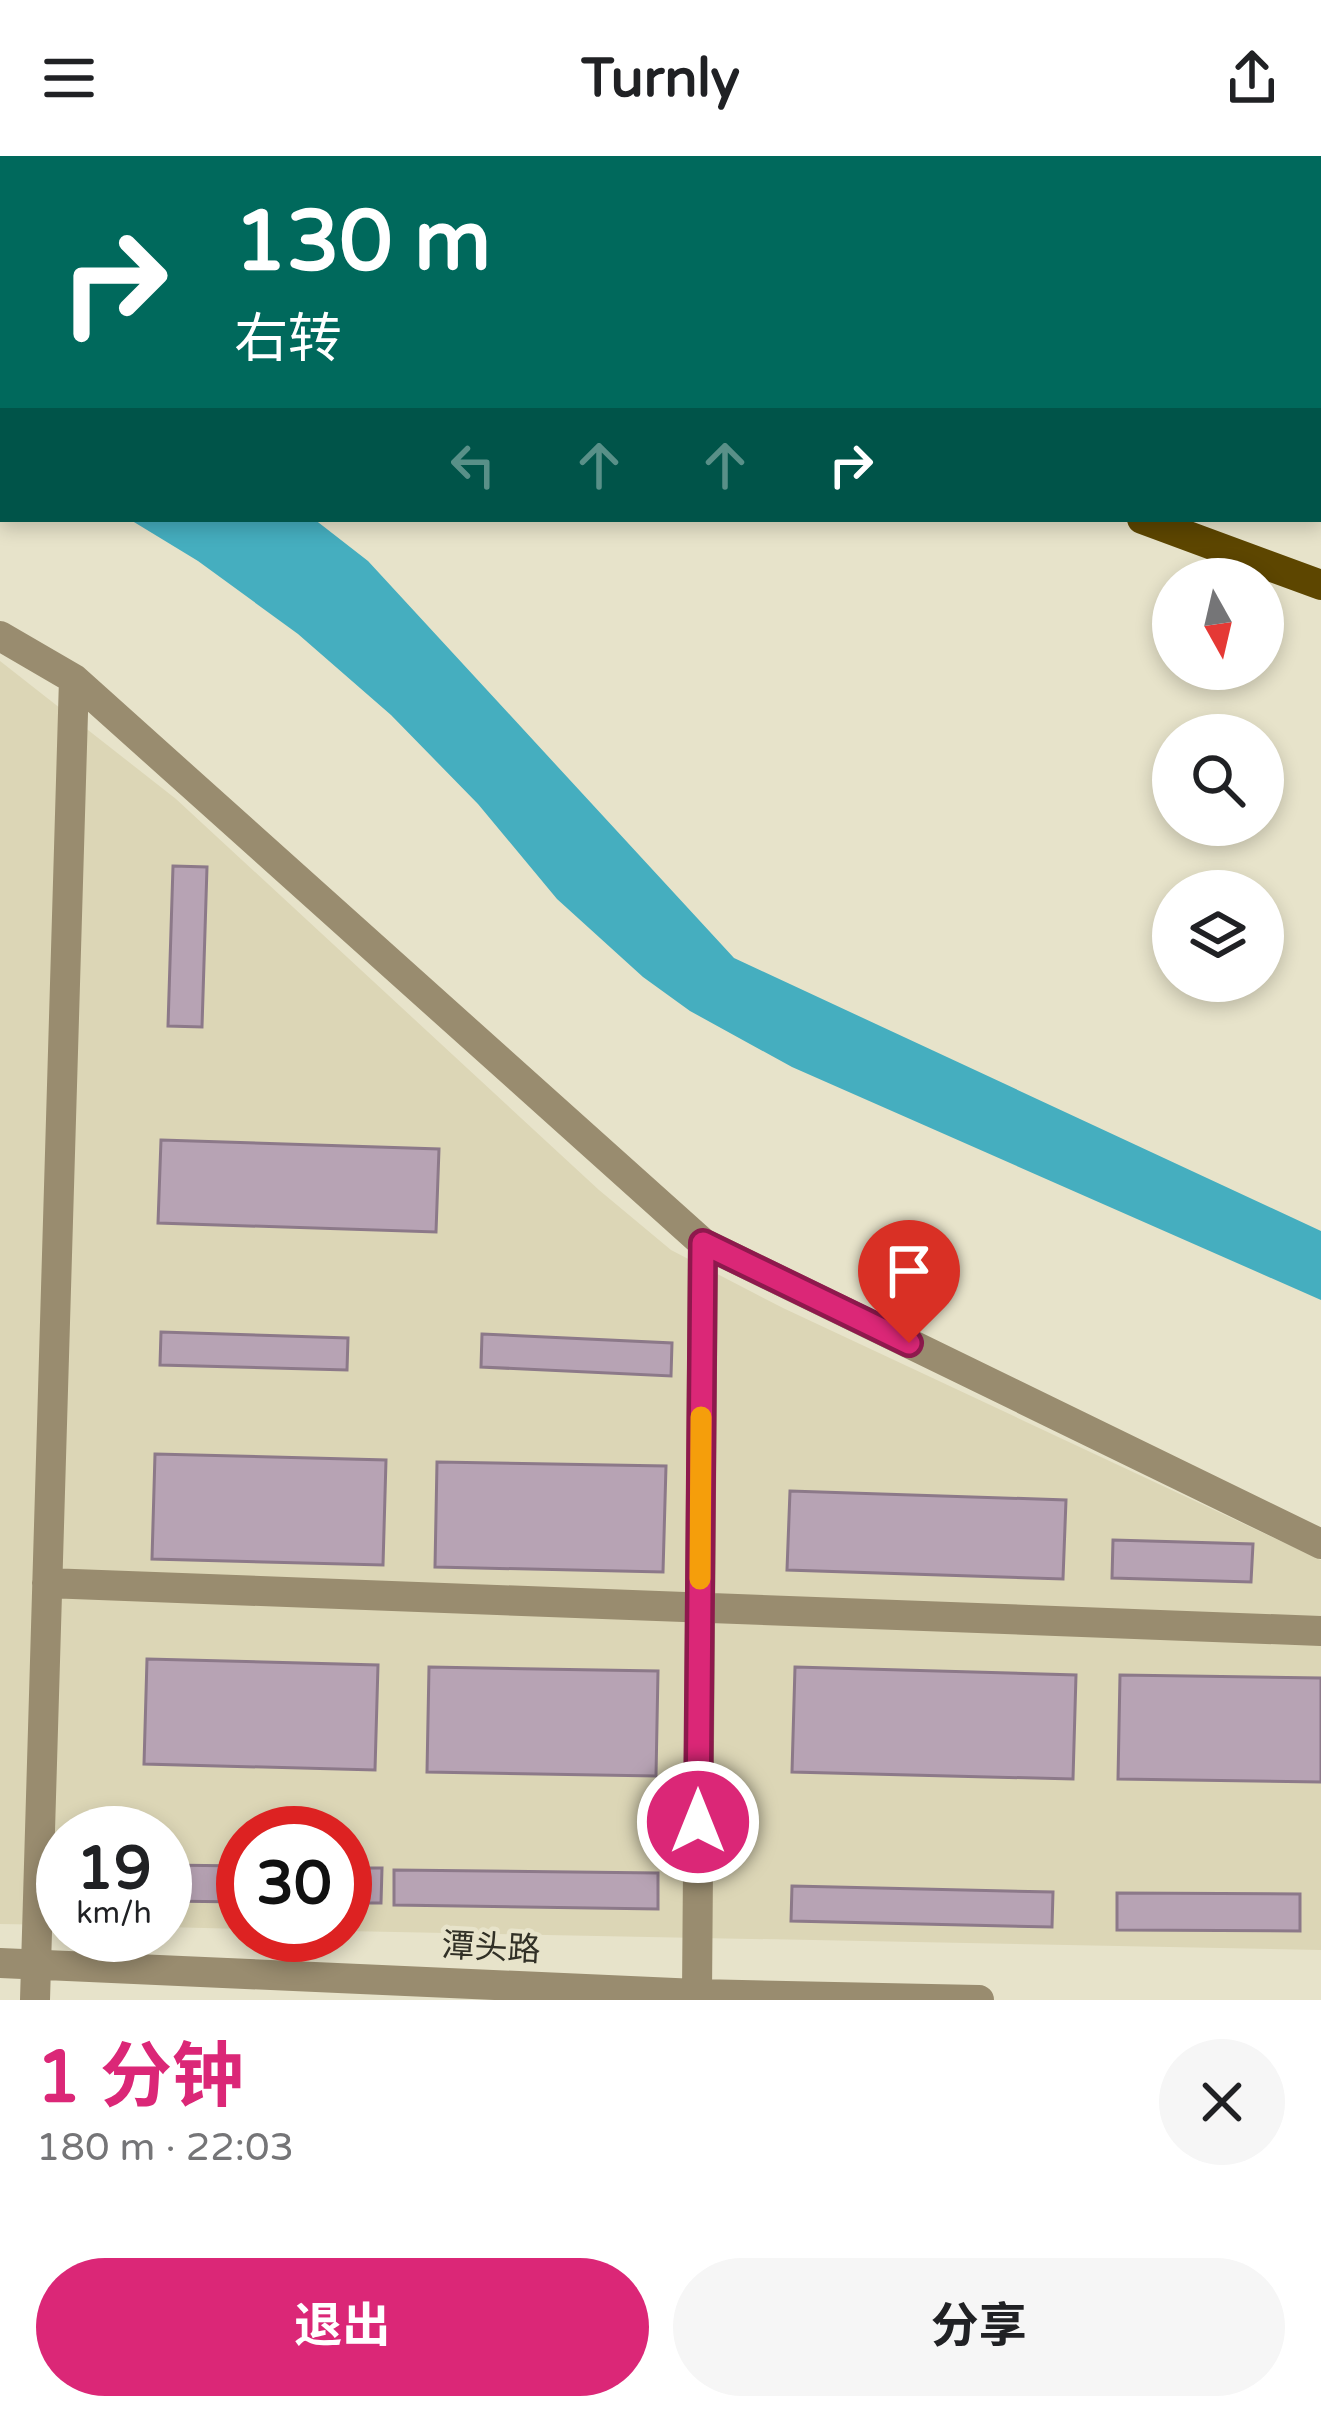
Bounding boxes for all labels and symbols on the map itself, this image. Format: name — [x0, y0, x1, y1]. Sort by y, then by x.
north arrow — [1152, 558, 1284, 690]
pin — [858, 1220, 960, 1343]
position arrow — [635, 1759, 761, 1885]
speed limit sign: 30 — [216, 1806, 372, 1962]
street label: 潭头路 — [441, 1926, 541, 1970]

